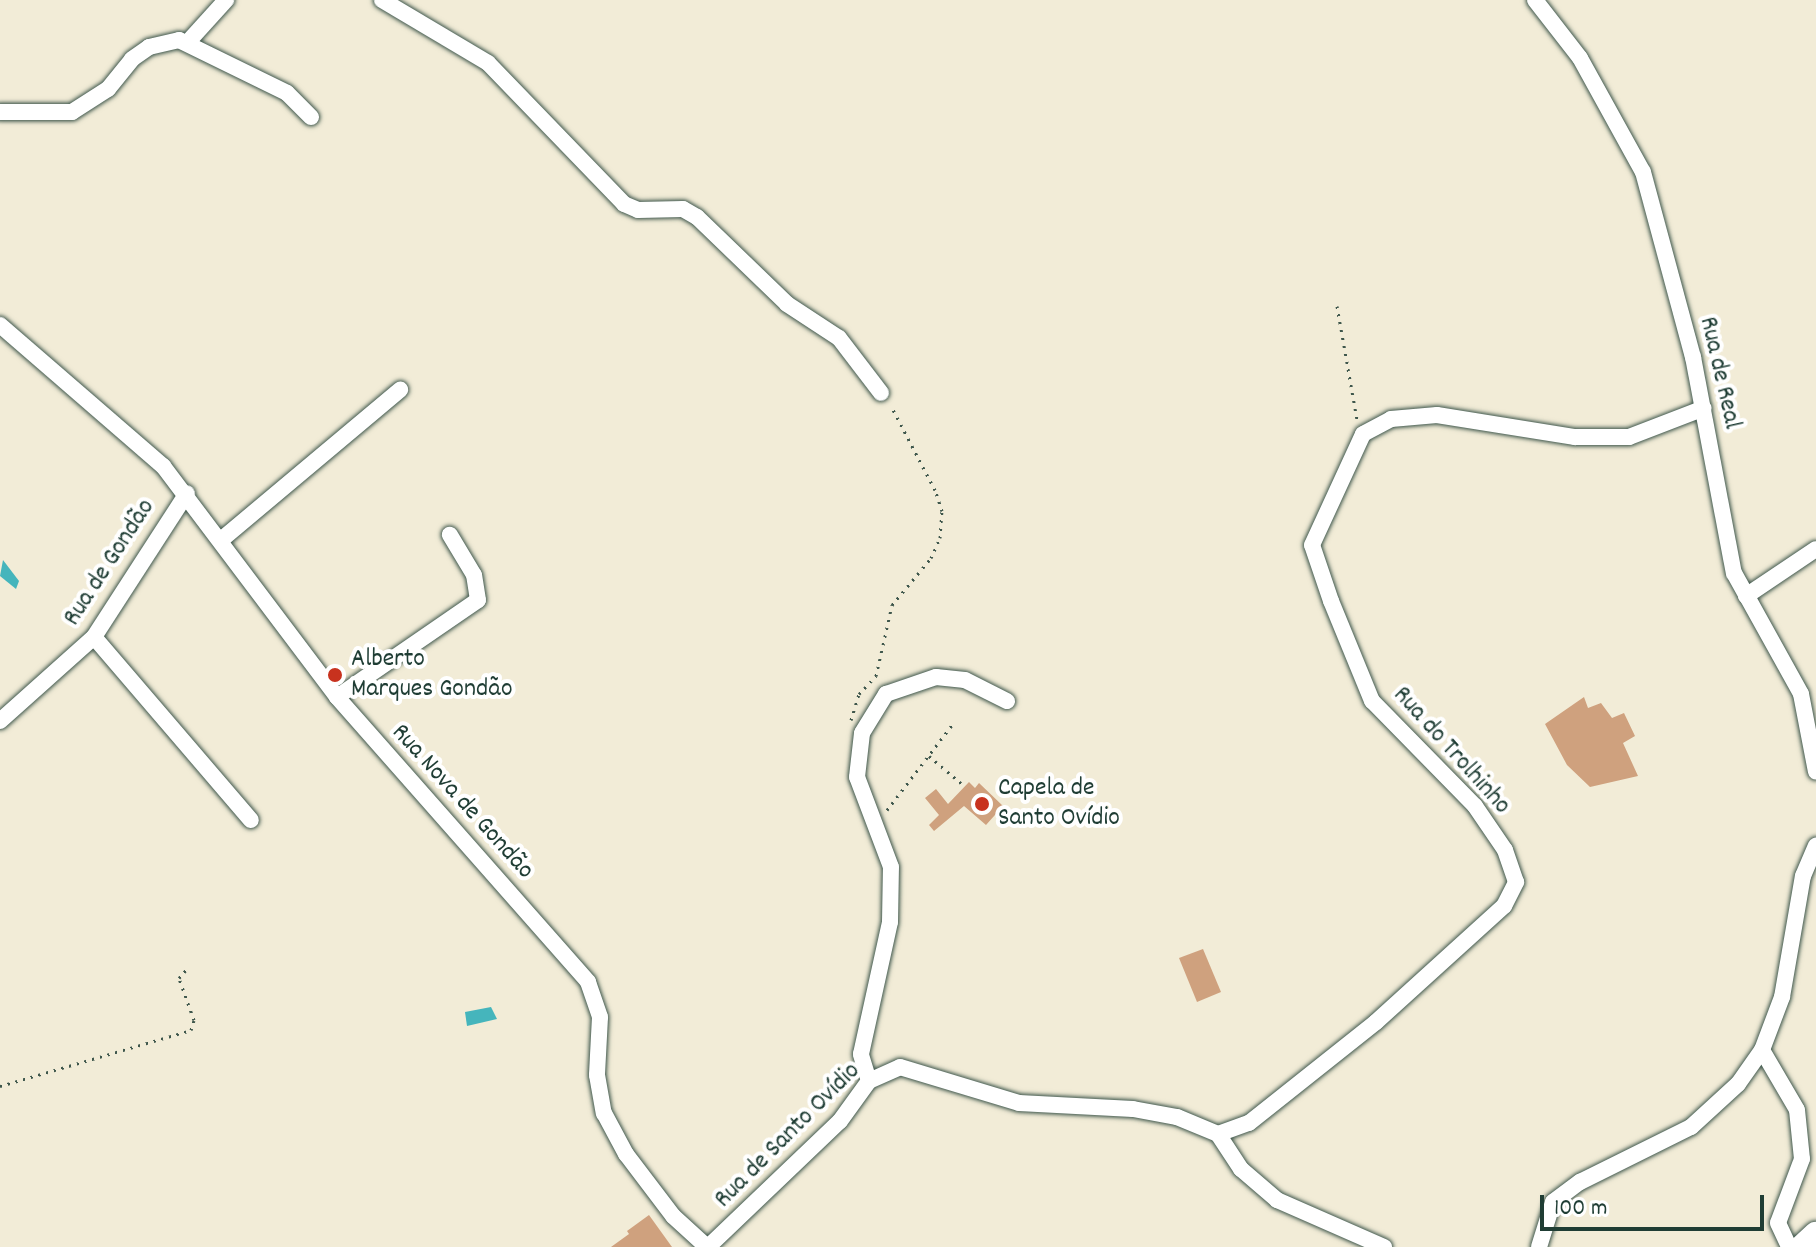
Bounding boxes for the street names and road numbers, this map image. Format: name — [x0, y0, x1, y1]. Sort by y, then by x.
street label: Rua de Real — [1691, 314, 1747, 432]
street label: Rua de Gondão — [57, 494, 163, 632]
street label: Rua do Trolhinho — [1385, 680, 1517, 822]
street label: Rua Nova de Gondão — [384, 718, 540, 886]
street label: Rua de Santo Ovídio — [709, 1057, 867, 1215]

